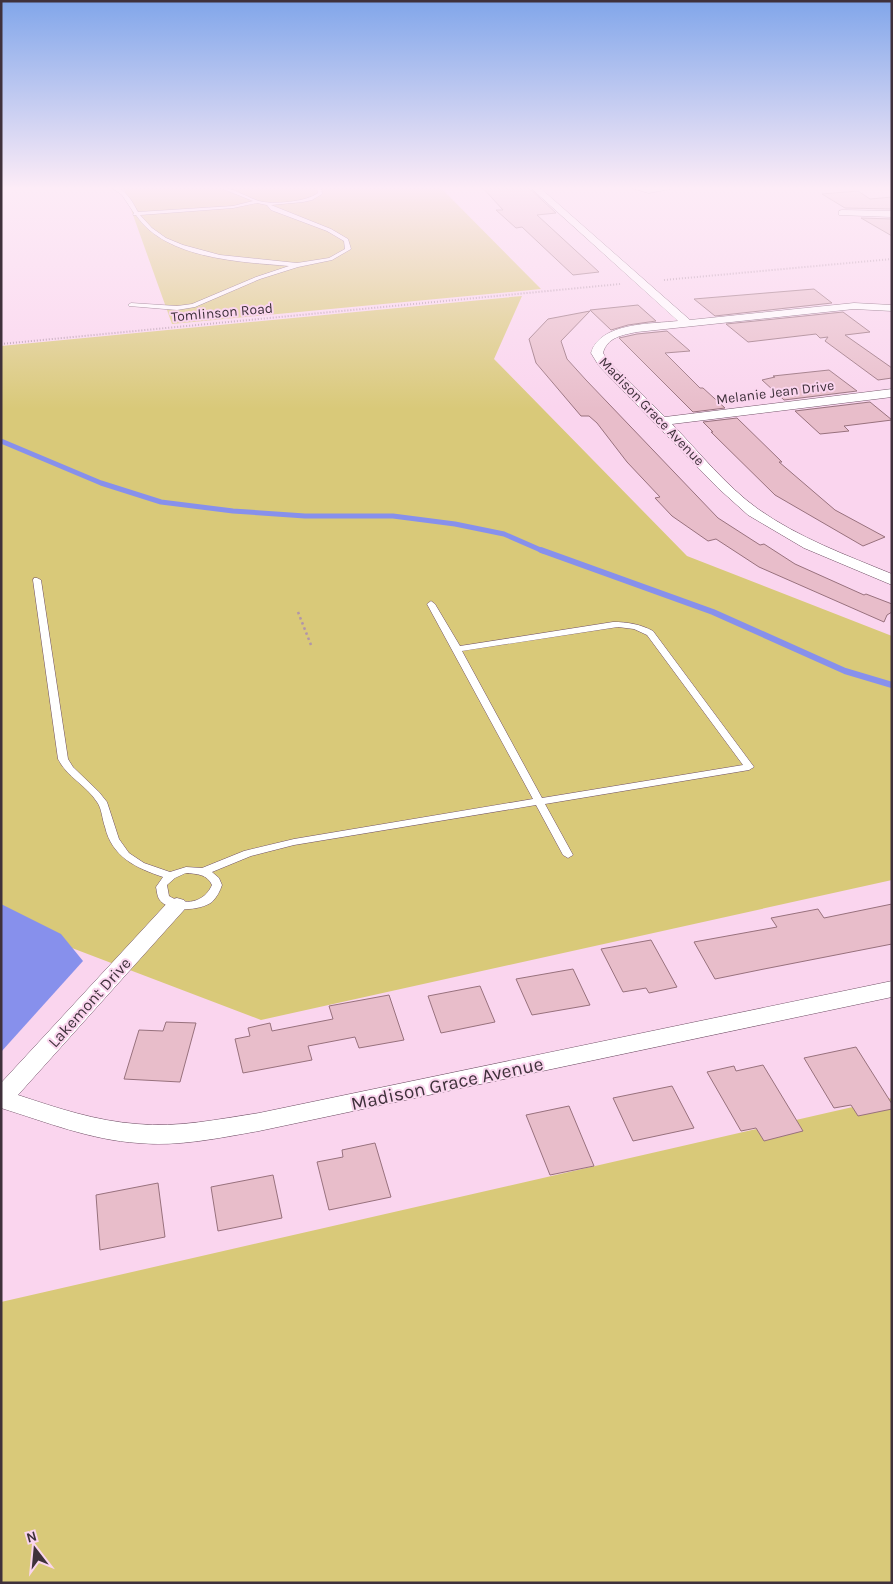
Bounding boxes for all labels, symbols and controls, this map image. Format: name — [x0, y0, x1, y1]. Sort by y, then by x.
street label: Tomlinson Road — [170, 300, 274, 325]
street label: Madison Grace Avenue — [595, 353, 708, 469]
street label: Melanie Jean Drive — [715, 377, 835, 408]
street label: Lakemont Drive — [44, 954, 135, 1051]
street label: Madison Grace Avenue — [349, 1053, 545, 1115]
north arrow — [10, 1524, 60, 1574]
text: N — [24, 1527, 39, 1547]

